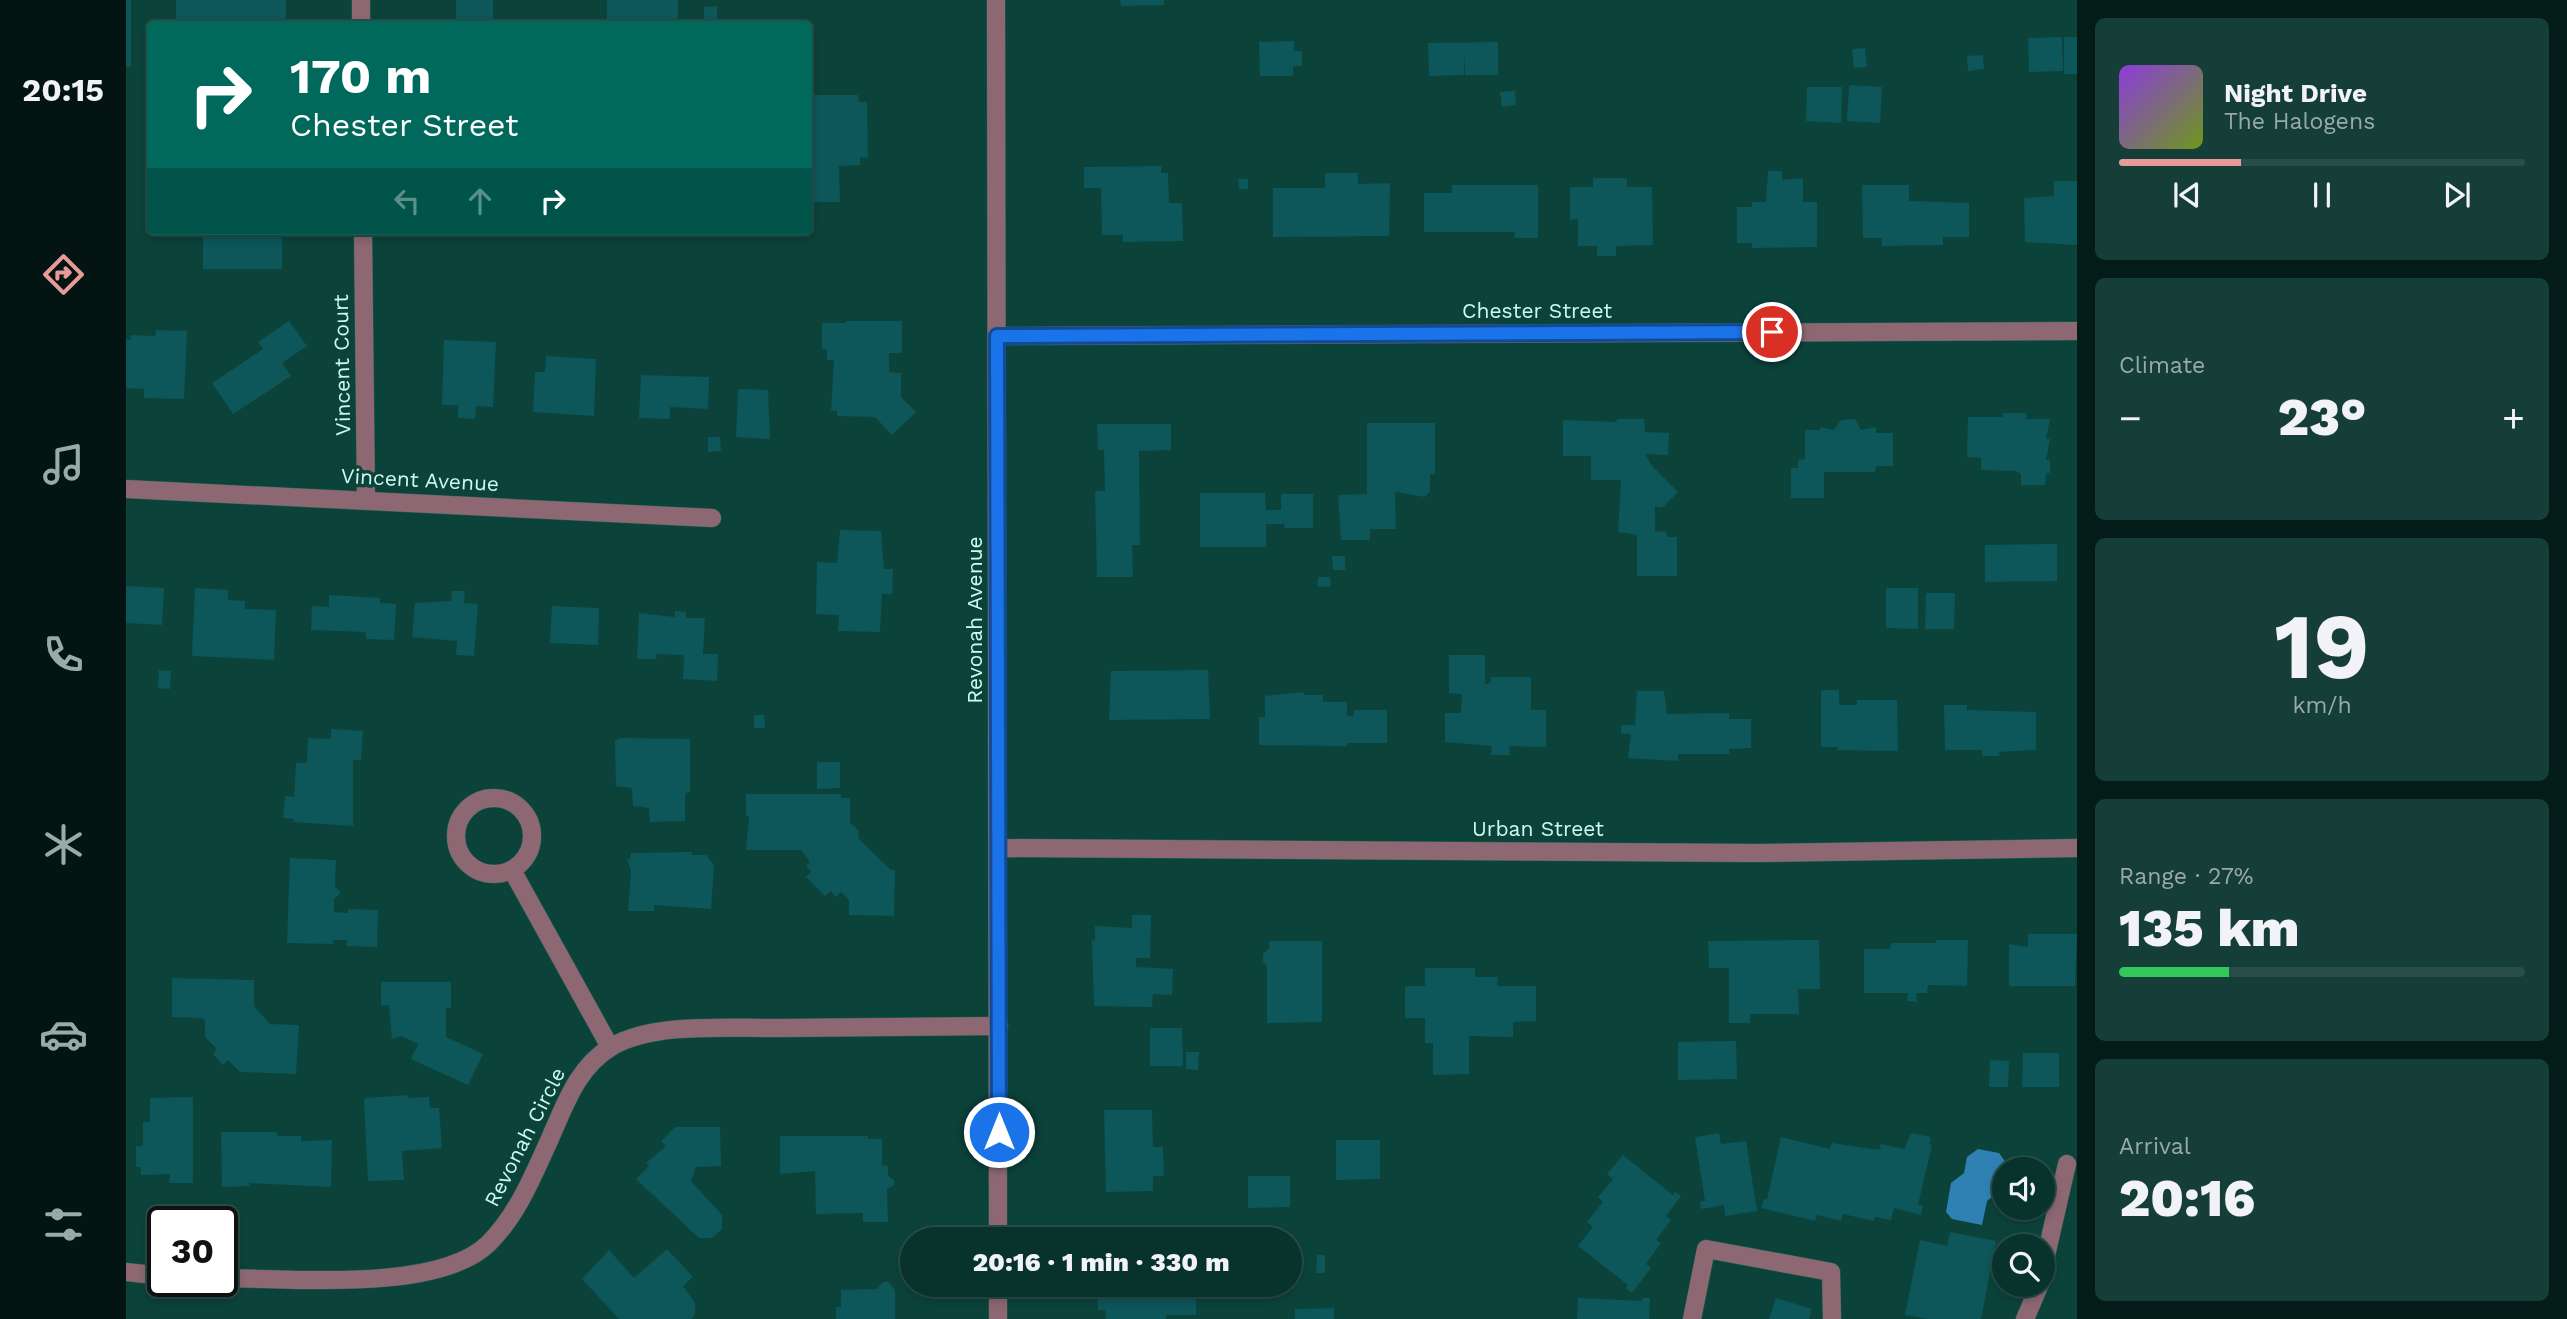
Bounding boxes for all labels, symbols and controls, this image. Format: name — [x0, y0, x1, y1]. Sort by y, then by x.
text: 170 m — [290, 47, 431, 105]
icon: right — [175, 49, 266, 140]
text: 20:15 — [22, 71, 104, 109]
text: Night Drive — [2224, 78, 2367, 108]
text: Chester Street — [290, 106, 519, 144]
text: The Halogens — [2224, 108, 2375, 135]
icon: previous — [2168, 176, 2206, 214]
icon: pause — [2303, 176, 2341, 214]
icon: next — [2438, 176, 2476, 214]
icon: left — [388, 182, 426, 220]
icon: ahead — [461, 182, 499, 220]
icon: right — [534, 182, 572, 220]
icon: directions — [39, 250, 88, 299]
street label: Vincent Court — [328, 294, 355, 436]
street label: Chester Street — [1462, 298, 1612, 323]
pin — [1742, 302, 1802, 362]
icon: arrive — [1753, 313, 1791, 351]
text: Climate — [2119, 352, 2205, 379]
text: 23° — [2278, 387, 2366, 448]
text: − — [2119, 396, 2142, 440]
text: + — [2502, 396, 2525, 440]
icon: music — [39, 440, 88, 489]
street label: Vincent Avenue — [340, 463, 500, 496]
street label: Revonah Avenue — [962, 536, 987, 704]
text: 19 — [2274, 593, 2370, 700]
icon: phone — [39, 630, 88, 679]
text: km/h — [2292, 692, 2352, 719]
street label: Urban Street — [1472, 816, 1604, 841]
icon: climate — [39, 820, 88, 869]
text: Range · 27% — [2119, 863, 2253, 890]
text: 135 km — [2119, 898, 2300, 959]
icon: car — [39, 1010, 88, 1059]
street label: Revonah Circle — [479, 1063, 570, 1210]
position arrow — [962, 1095, 1036, 1169]
text: Arrival — [2119, 1133, 2191, 1160]
map controls — [1992, 1157, 2055, 1297]
button: sound — [1992, 1157, 2055, 1220]
text: 20:16 — [2119, 1168, 2255, 1229]
icon: filters — [39, 1200, 88, 1249]
speed limit sign: 30 — [147, 1206, 238, 1297]
button: search — [1992, 1234, 2055, 1297]
text: 20:16 · 1 min · 330 m — [972, 1247, 1230, 1277]

